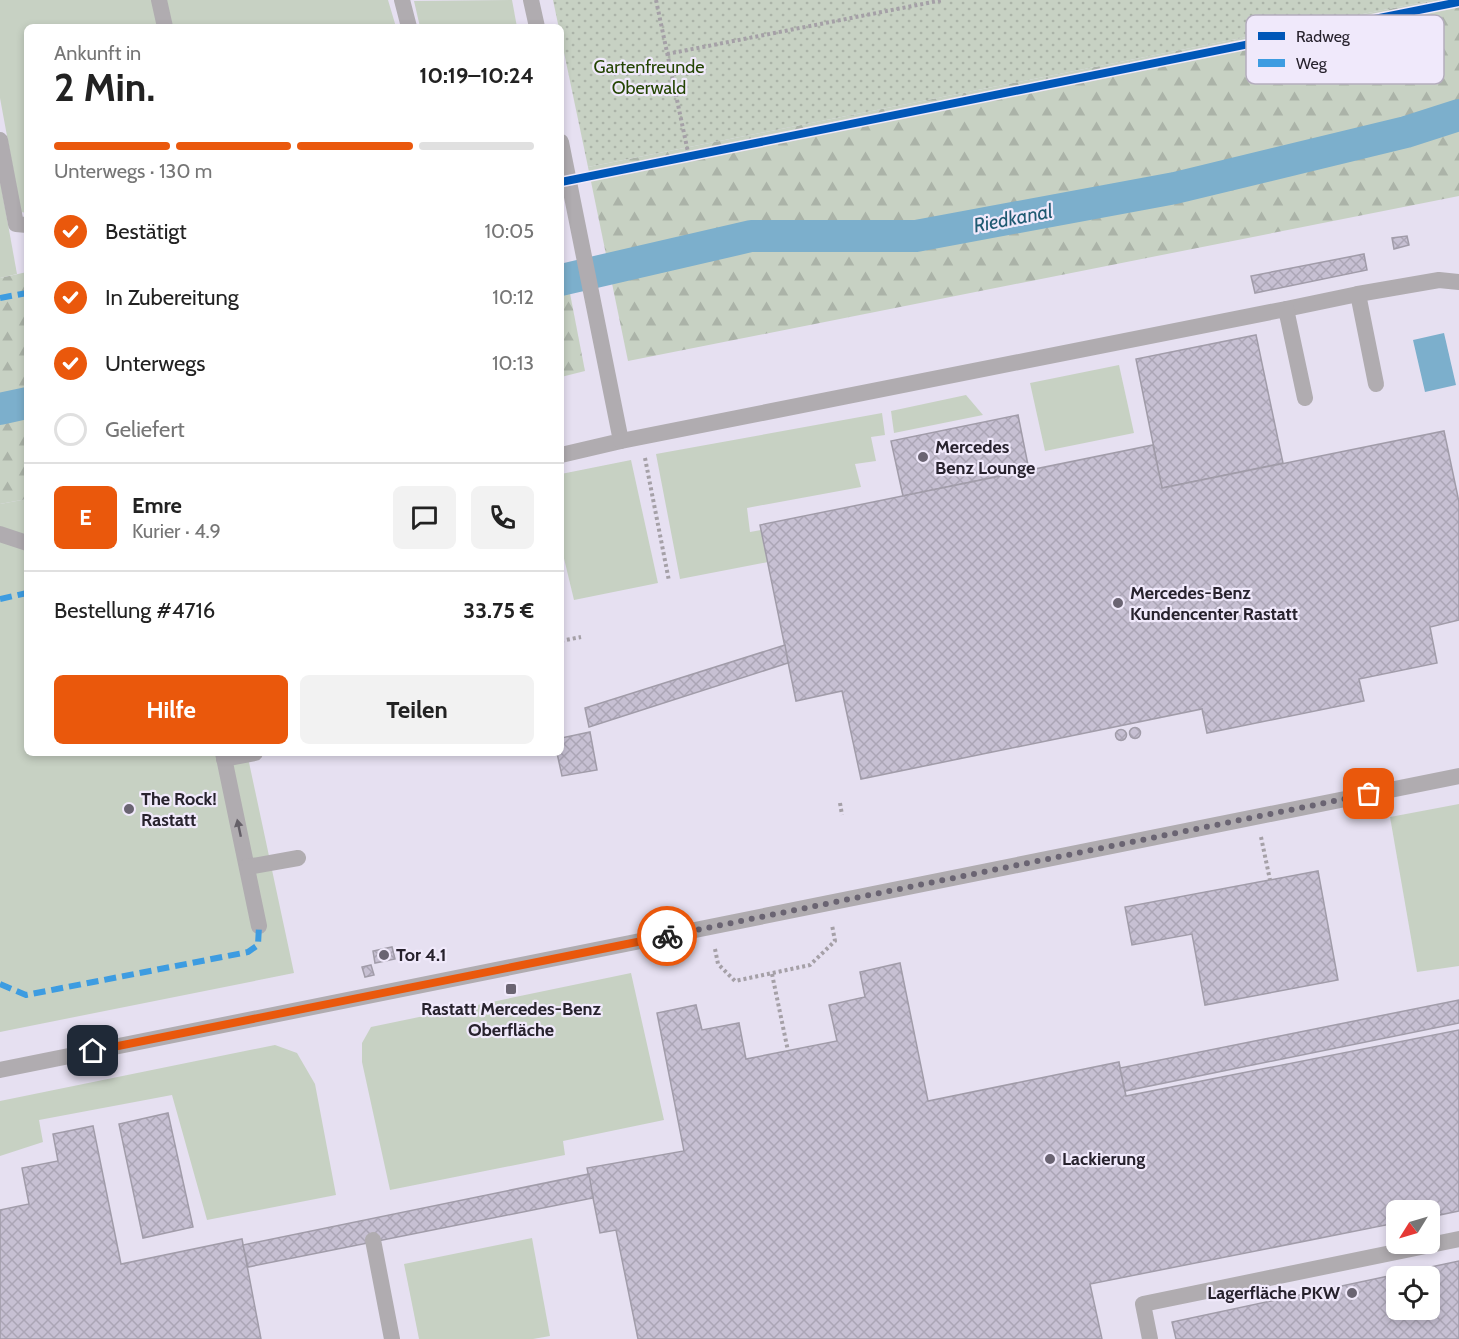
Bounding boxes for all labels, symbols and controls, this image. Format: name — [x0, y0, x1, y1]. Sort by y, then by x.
legend — [1246, 15, 1444, 84]
text: Radweg — [1296, 27, 1351, 46]
text: Ankunft in — [54, 41, 141, 65]
text: Weg — [1296, 54, 1328, 73]
park label: Gartenfreunde Oberwald — [594, 56, 704, 99]
text: 10:19–10:24 — [419, 62, 534, 89]
text: 2 Min. — [54, 63, 155, 111]
text: Unterwegs · 130 m — [54, 159, 212, 183]
water label: Riedkanal — [971, 199, 1055, 237]
icon: check — [54, 215, 87, 248]
text: Bestätigt — [105, 218, 187, 245]
text: 10:05 — [485, 219, 534, 243]
icon: check — [54, 281, 87, 314]
text: In Zubereitung — [105, 284, 239, 311]
text: 10:12 — [492, 285, 534, 309]
icon: check — [54, 347, 87, 380]
text: Unterwegs — [105, 350, 205, 377]
text: 10:13 — [492, 351, 534, 375]
text: Geliefert — [105, 416, 185, 443]
place label: Mercedes Benz Lounge — [935, 436, 1035, 479]
marker: Mercedes Benz Lounge — [916, 450, 930, 464]
button: chat — [393, 486, 456, 549]
button: phone — [471, 486, 534, 549]
text: Emre — [132, 492, 182, 519]
text: E — [79, 504, 92, 531]
text: Kurier · 4.9 — [132, 519, 221, 543]
place label: Mercedes-Benz Kundencenter Rastatt — [1130, 582, 1298, 625]
marker: Mercedes-Benz Kundencenter Rastatt — [1111, 596, 1125, 610]
text: Bestellung #4716 — [54, 597, 215, 624]
text: 33.75 € — [463, 597, 534, 624]
button: Hilfe — [54, 675, 288, 744]
button: Teilen — [300, 675, 534, 744]
pin — [1343, 768, 1394, 819]
icon: bag — [1352, 777, 1385, 810]
place label: The Rock! Rastatt — [141, 788, 217, 831]
marker: The Rock! Rastatt — [122, 802, 136, 816]
one-way arrow — [234, 818, 243, 837]
courier — [637, 906, 697, 966]
icon: bike — [651, 920, 684, 953]
place label: Tor 4.1 — [396, 944, 446, 966]
marker: Tor 4.1 — [377, 948, 391, 962]
marker: Rastatt Mercedes-Benz Oberfläche — [504, 982, 518, 996]
place label: Rastatt Mercedes-Benz Oberfläche — [421, 998, 602, 1041]
pin — [67, 1025, 118, 1076]
icon: home — [76, 1034, 109, 1067]
place label: Lackierung — [1062, 1148, 1145, 1170]
marker: Lackierung — [1043, 1152, 1057, 1166]
north arrow — [1386, 1200, 1440, 1254]
map controls — [1386, 1200, 1440, 1320]
button: locate — [1386, 1266, 1440, 1320]
place label: Lagerfläche PKW — [1207, 1282, 1341, 1304]
marker: Lagerfläche PKW — [1345, 1286, 1359, 1300]

